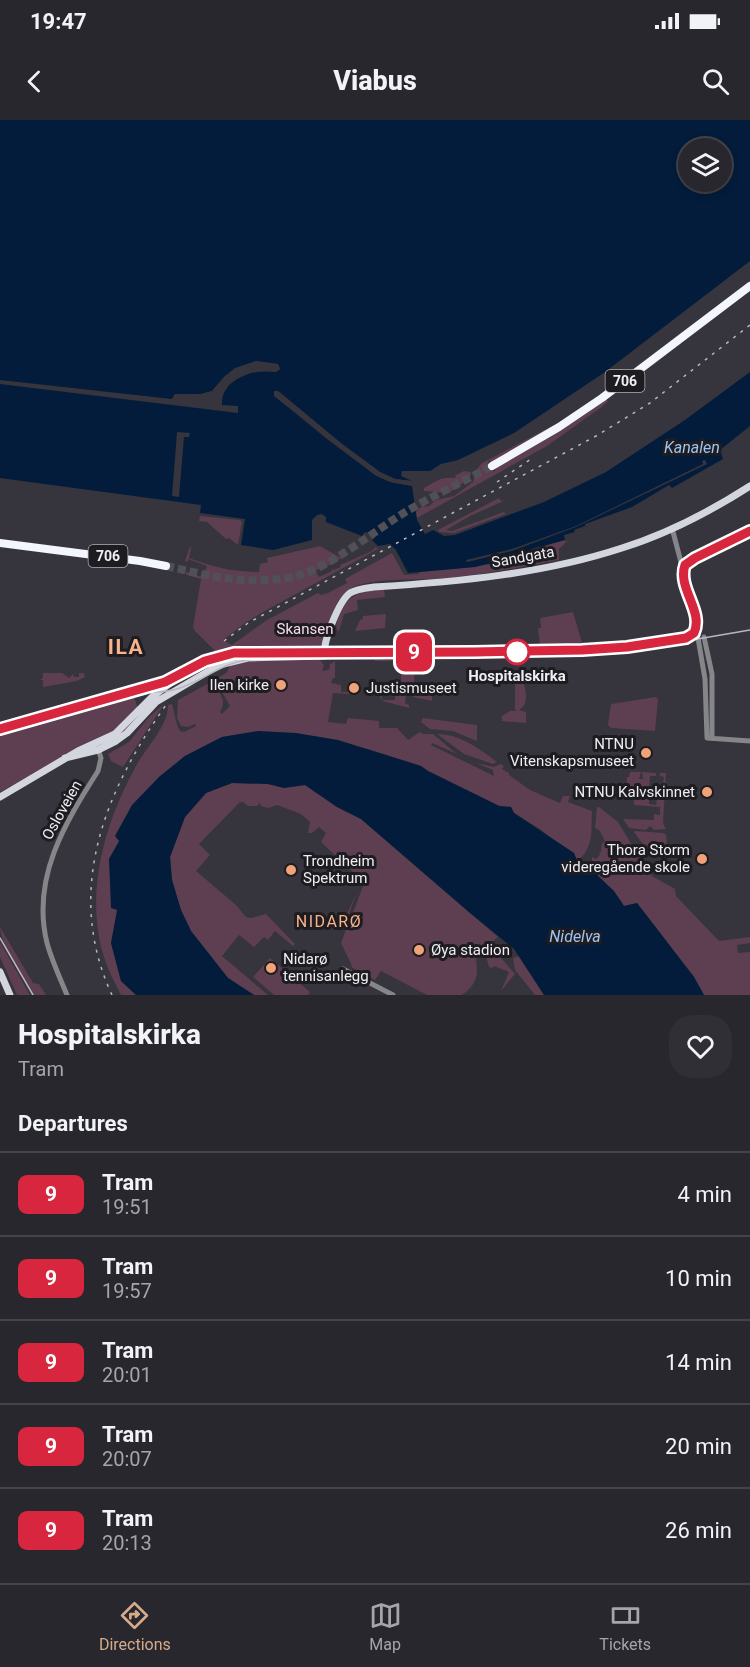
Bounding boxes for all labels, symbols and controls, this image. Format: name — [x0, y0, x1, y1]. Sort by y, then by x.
text: 19:47 — [30, 9, 87, 34]
icon: back — [18, 65, 51, 98]
text: Viabus — [333, 65, 417, 97]
icon: search — [699, 65, 732, 98]
map controls — [678, 138, 732, 192]
button: layers — [678, 138, 732, 192]
road number: 706 — [606, 370, 644, 392]
water label: Kanalen — [664, 438, 720, 457]
street label: Sandgata — [490, 543, 556, 571]
road number: 706 — [88, 545, 128, 567]
park label: Skansen — [277, 620, 333, 638]
line badge: 9 — [394, 632, 434, 672]
district label: ILA — [108, 635, 144, 659]
marker: Hospitalskirka — [504, 639, 530, 665]
text: 9 — [408, 640, 420, 664]
place label: Hospitalskirka — [468, 667, 566, 685]
place label: Ilen kirke — [210, 676, 269, 694]
marker: Ilen kirke — [274, 678, 288, 692]
place label: Justismuseet — [366, 679, 457, 697]
marker: Justismuseet — [347, 681, 361, 695]
place label: NTNU Vitenskapsmuseet — [510, 735, 634, 770]
marker: NTNU Vitenskapsmuseet — [639, 746, 653, 760]
street label: Osloveien — [38, 777, 86, 843]
place label: NTNU Kalvskinnet — [575, 783, 695, 801]
marker: NTNU Kalvskinnet — [700, 785, 714, 799]
place label: Thora Storm videregående skole — [561, 841, 690, 876]
place label: Trondheim Spektrum — [303, 852, 375, 887]
marker: Thora Storm videregående skole — [695, 852, 709, 866]
marker: Trondheim Spektrum — [284, 863, 298, 877]
district label: NIDARØ — [296, 912, 362, 931]
water label: Nidelva — [549, 927, 601, 946]
place label: Øya stadion — [431, 941, 510, 959]
marker: Øya stadion — [412, 943, 426, 957]
place label: Nidarø tennisanlegg — [283, 950, 369, 985]
marker: Nidarø tennisanlegg — [264, 961, 278, 975]
button: heart — [669, 1015, 732, 1078]
text: Hospitalskirka — [18, 1018, 201, 1051]
text: Tram — [18, 1057, 64, 1081]
text: Departures — [18, 1111, 128, 1136]
text: Tram — [102, 1170, 153, 1195]
text: 9 — [45, 1182, 57, 1206]
text: 4 min — [677, 1182, 732, 1207]
text: 19:51 — [102, 1195, 152, 1219]
text: Tram — [102, 1254, 153, 1279]
text: 9 — [45, 1266, 57, 1290]
text: 10 min — [665, 1266, 732, 1291]
text: 19:57 — [102, 1279, 152, 1303]
text: Tram — [102, 1338, 153, 1363]
text: 9 — [45, 1350, 57, 1374]
text: 14 min — [665, 1350, 732, 1375]
text: 20:01 — [102, 1363, 152, 1387]
text: Tram — [102, 1422, 153, 1447]
text: 9 — [45, 1434, 57, 1458]
text: 20 min — [665, 1434, 732, 1459]
text: 20:07 — [102, 1447, 152, 1471]
text: Tram — [102, 1506, 153, 1531]
text: 9 — [45, 1518, 57, 1542]
text: 26 min — [665, 1518, 732, 1543]
text: 20:13 — [102, 1531, 152, 1555]
tab: Directions — [99, 1599, 171, 1654]
tab: Map — [369, 1599, 402, 1654]
tab: Tickets — [599, 1599, 651, 1654]

